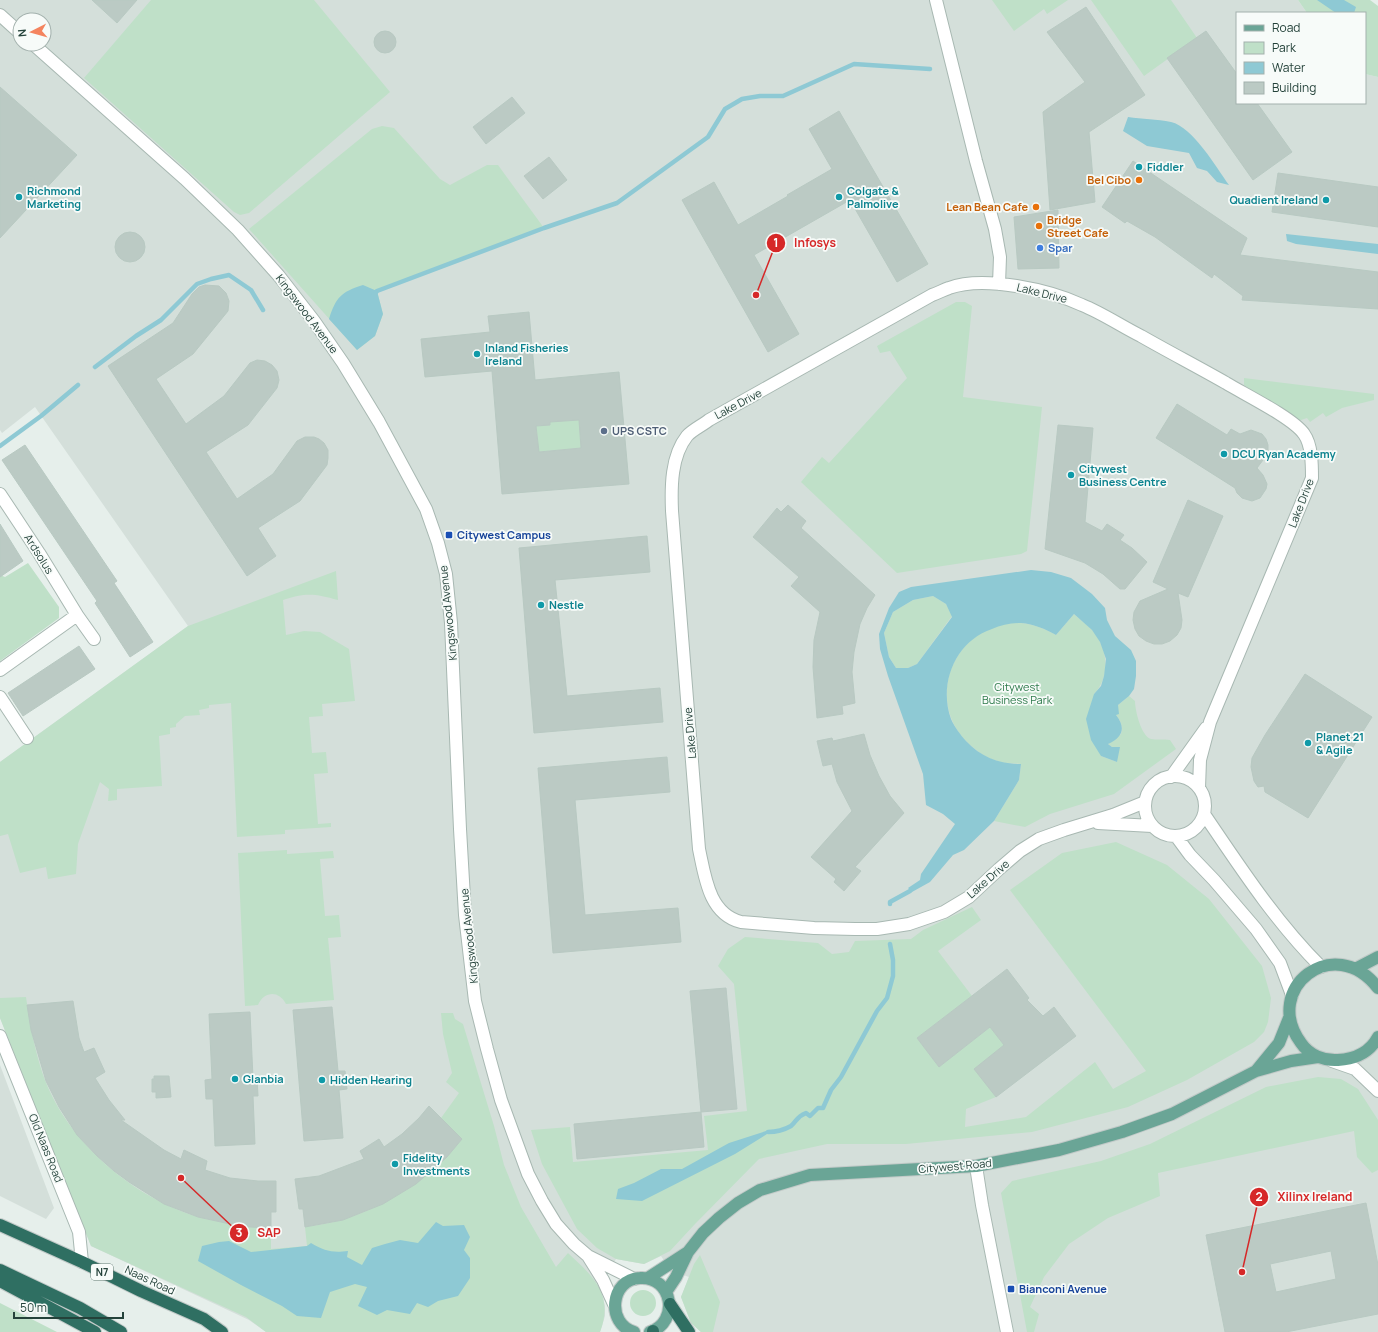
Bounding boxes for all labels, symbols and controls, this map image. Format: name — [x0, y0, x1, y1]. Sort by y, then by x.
north arrow — [12, 12, 52, 52]
legend — [1236, 12, 1366, 104]
text: Road — [1272, 19, 1300, 36]
text: N — [14, 28, 29, 38]
text: Park — [1272, 39, 1297, 56]
text: Water — [1272, 59, 1306, 76]
text: Building — [1272, 79, 1316, 96]
place label: Fiddler — [1147, 159, 1184, 174]
marker: Fiddler — [1134, 162, 1144, 172]
place label: Bel Cibo — [1087, 172, 1131, 187]
marker: Bel Cibo — [1134, 175, 1144, 185]
place label: Richmond Marketing — [27, 183, 81, 211]
place label: Colgate & Palmolive — [847, 183, 899, 211]
marker: Richmond Marketing — [14, 192, 24, 202]
marker: Colgate & Palmolive — [834, 192, 844, 202]
place label: Quadient Ireland — [1229, 192, 1318, 207]
marker: Quadient Ireland — [1321, 195, 1331, 205]
place label: Lean Bean Cafe — [946, 199, 1028, 214]
marker: Lean Bean Cafe — [1031, 202, 1041, 212]
place label: Bridge Street Cafe — [1047, 212, 1109, 240]
marker: Bridge Street Cafe — [1034, 221, 1044, 231]
callout: Infosys — [766, 231, 844, 255]
text: 1 — [773, 234, 779, 251]
text: Infosys — [794, 234, 836, 251]
place label: Spar — [1048, 240, 1073, 255]
marker: Spar — [1035, 243, 1045, 253]
street label: Kingswood Avenue — [273, 271, 342, 357]
street label: Lake Drive — [1015, 279, 1069, 306]
place label: Inland Fisheries Ireland — [485, 340, 569, 368]
marker: Inland Fisheries Ireland — [472, 349, 482, 359]
street label: Lake Drive — [712, 385, 764, 422]
place label: UPS CSTC — [612, 423, 667, 438]
marker: UPS CSTC — [599, 426, 609, 436]
place label: DCU Ryan Academy — [1232, 446, 1336, 461]
marker: DCU Ryan Academy — [1219, 449, 1229, 459]
place label: Citywest Business Centre — [1079, 461, 1167, 489]
marker: Citywest Business Centre — [1066, 470, 1076, 480]
street label: Lake Drive — [1284, 476, 1317, 530]
place label: Citywest Campus — [457, 527, 551, 542]
marker: Citywest Campus — [444, 530, 454, 540]
street label: Ardsolus — [21, 531, 58, 577]
street label: Kingswood Avenue — [435, 564, 460, 661]
place label: Nestle — [549, 597, 584, 612]
marker: Nestle — [536, 600, 546, 610]
park label: Citywest Business Park — [982, 679, 1053, 707]
street label: Lake Drive — [680, 706, 699, 759]
place label: Planet 21 & Agile — [1316, 729, 1364, 757]
marker: Planet 21 & Agile — [1303, 738, 1313, 748]
street label: Lake Drive — [963, 856, 1012, 901]
street label: Kingswood Avenue — [456, 887, 481, 984]
place label: Glanbia — [243, 1071, 284, 1086]
place label: Hidden Hearing — [330, 1072, 412, 1087]
marker: Glanbia — [230, 1074, 240, 1084]
marker: Hidden Hearing — [317, 1075, 327, 1085]
street label: Old Naas Road — [26, 1111, 67, 1184]
place label: Fidelity Investments — [403, 1150, 470, 1178]
street label: Citywest Road — [918, 1155, 992, 1176]
marker: Fidelity Investments — [390, 1159, 400, 1169]
callout: Xilinx Ireland — [1249, 1185, 1360, 1209]
text: 2 — [1255, 1188, 1263, 1205]
text: Xilinx Ireland — [1278, 1188, 1352, 1205]
callout: SAP — [229, 1221, 289, 1245]
text: 3 — [236, 1224, 243, 1241]
text: SAP — [257, 1224, 281, 1241]
street label: Naas Road — [123, 1261, 178, 1298]
road number: N7 — [91, 1264, 113, 1280]
place label: Bianconi Avenue — [1019, 1281, 1107, 1296]
marker: Bianconi Avenue — [1006, 1284, 1016, 1294]
scale bar — [14, 1294, 123, 1320]
text: 50 m — [20, 1299, 47, 1316]

